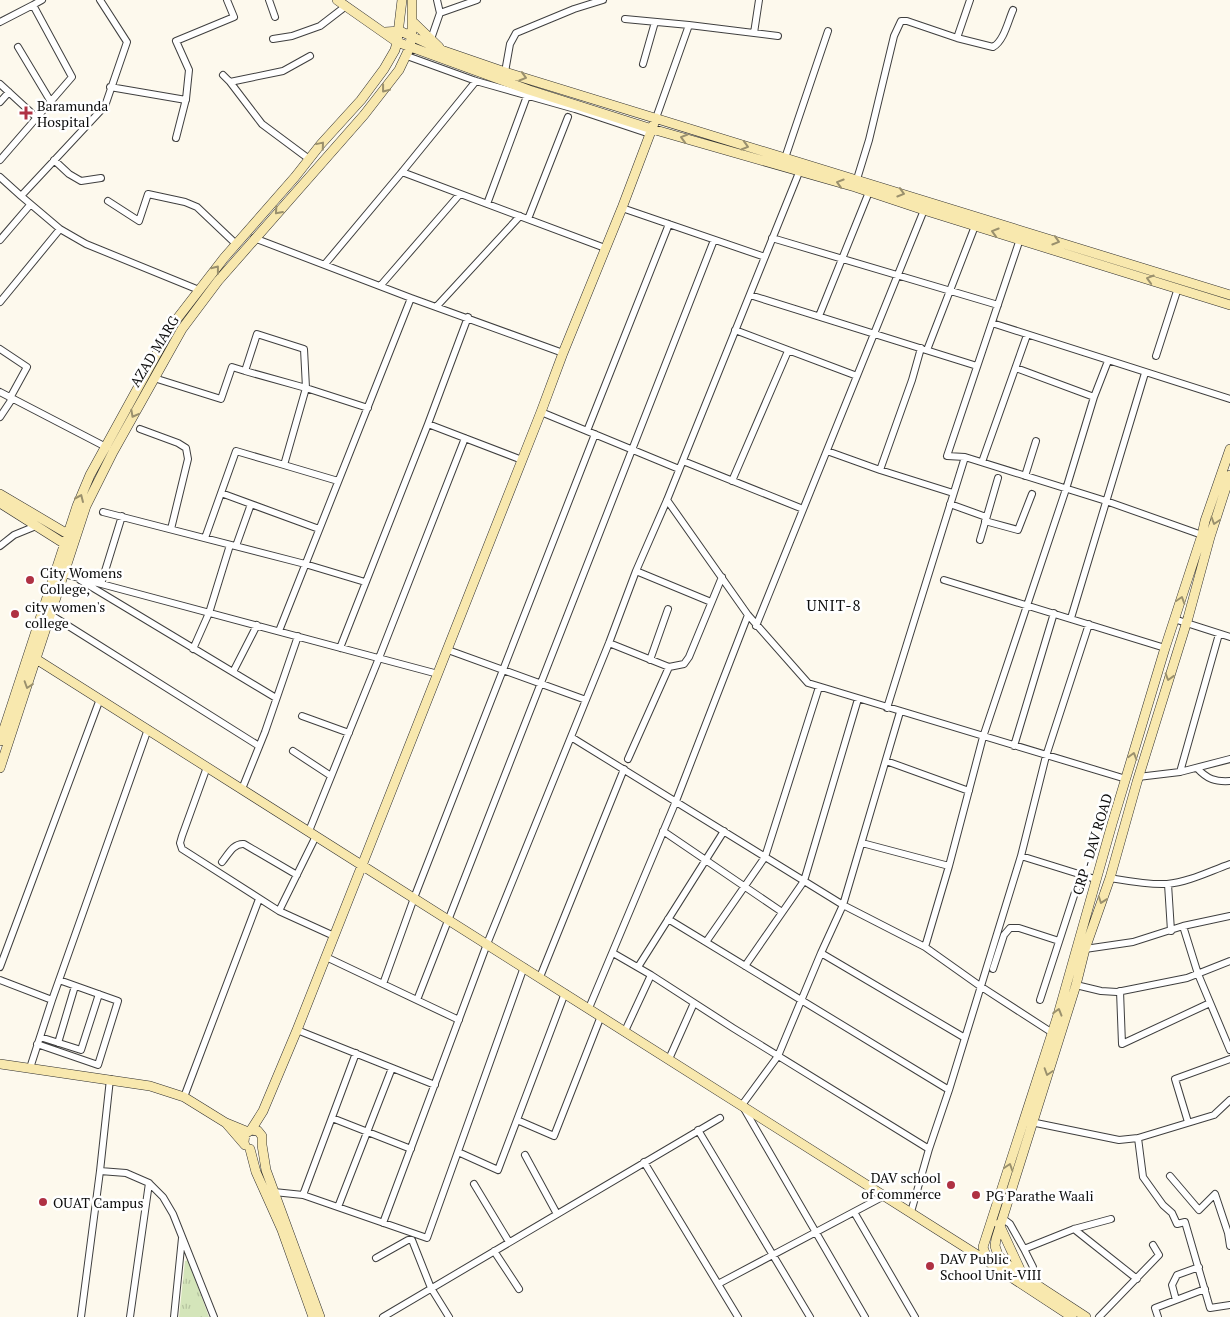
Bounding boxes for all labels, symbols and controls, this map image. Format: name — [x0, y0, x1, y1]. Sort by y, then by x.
one-way arrow — [518, 72, 527, 82]
one-way arrow — [381, 83, 390, 92]
place label: Baramunda Hospital — [37, 96, 108, 131]
marker: Baramunda Hospital — [19, 106, 33, 120]
one-way arrow — [680, 133, 688, 143]
one-way arrow — [741, 140, 749, 150]
one-way arrow — [315, 142, 323, 151]
one-way arrow — [836, 178, 845, 188]
one-way arrow — [896, 187, 904, 197]
one-way arrow — [275, 206, 284, 215]
one-way arrow — [991, 227, 1000, 237]
one-way arrow — [1051, 236, 1059, 246]
one-way arrow — [210, 266, 218, 275]
one-way arrow — [1147, 275, 1155, 285]
street label: AZAD MARG — [125, 311, 183, 390]
one-way arrow — [130, 409, 140, 418]
one-way arrow — [75, 495, 85, 503]
one-way arrow — [1211, 517, 1221, 525]
place label: City Womens College, — [40, 563, 122, 598]
marker: City Womens College, — [24, 574, 36, 586]
district label: UNIT-8 — [806, 595, 862, 615]
one-way arrow — [1175, 596, 1185, 605]
place label: city women's college — [25, 597, 105, 632]
marker: city women's college — [9, 608, 21, 620]
one-way arrow — [1165, 673, 1175, 681]
one-way arrow — [23, 680, 33, 688]
one-way arrow — [1127, 751, 1138, 760]
street label: CRP - DAV ROAD — [1068, 791, 1117, 897]
one-way arrow — [1098, 895, 1108, 904]
one-way arrow — [1053, 1009, 1063, 1017]
one-way arrow — [1044, 1067, 1054, 1075]
one-way arrow — [1003, 1163, 1013, 1172]
place label: DAV school of commerce — [861, 1168, 941, 1203]
marker: DAV school of commerce — [945, 1179, 957, 1191]
place label: PG Parathe Waali — [986, 1186, 1094, 1205]
marker: PG Parathe Waali — [970, 1189, 982, 1201]
place label: OUAT Campus — [53, 1193, 143, 1212]
marker: OUAT Campus — [37, 1196, 49, 1208]
place label: DAV Public School Unit-VIII — [940, 1249, 1042, 1284]
marker: DAV Public School Unit-VIII — [924, 1260, 936, 1272]

